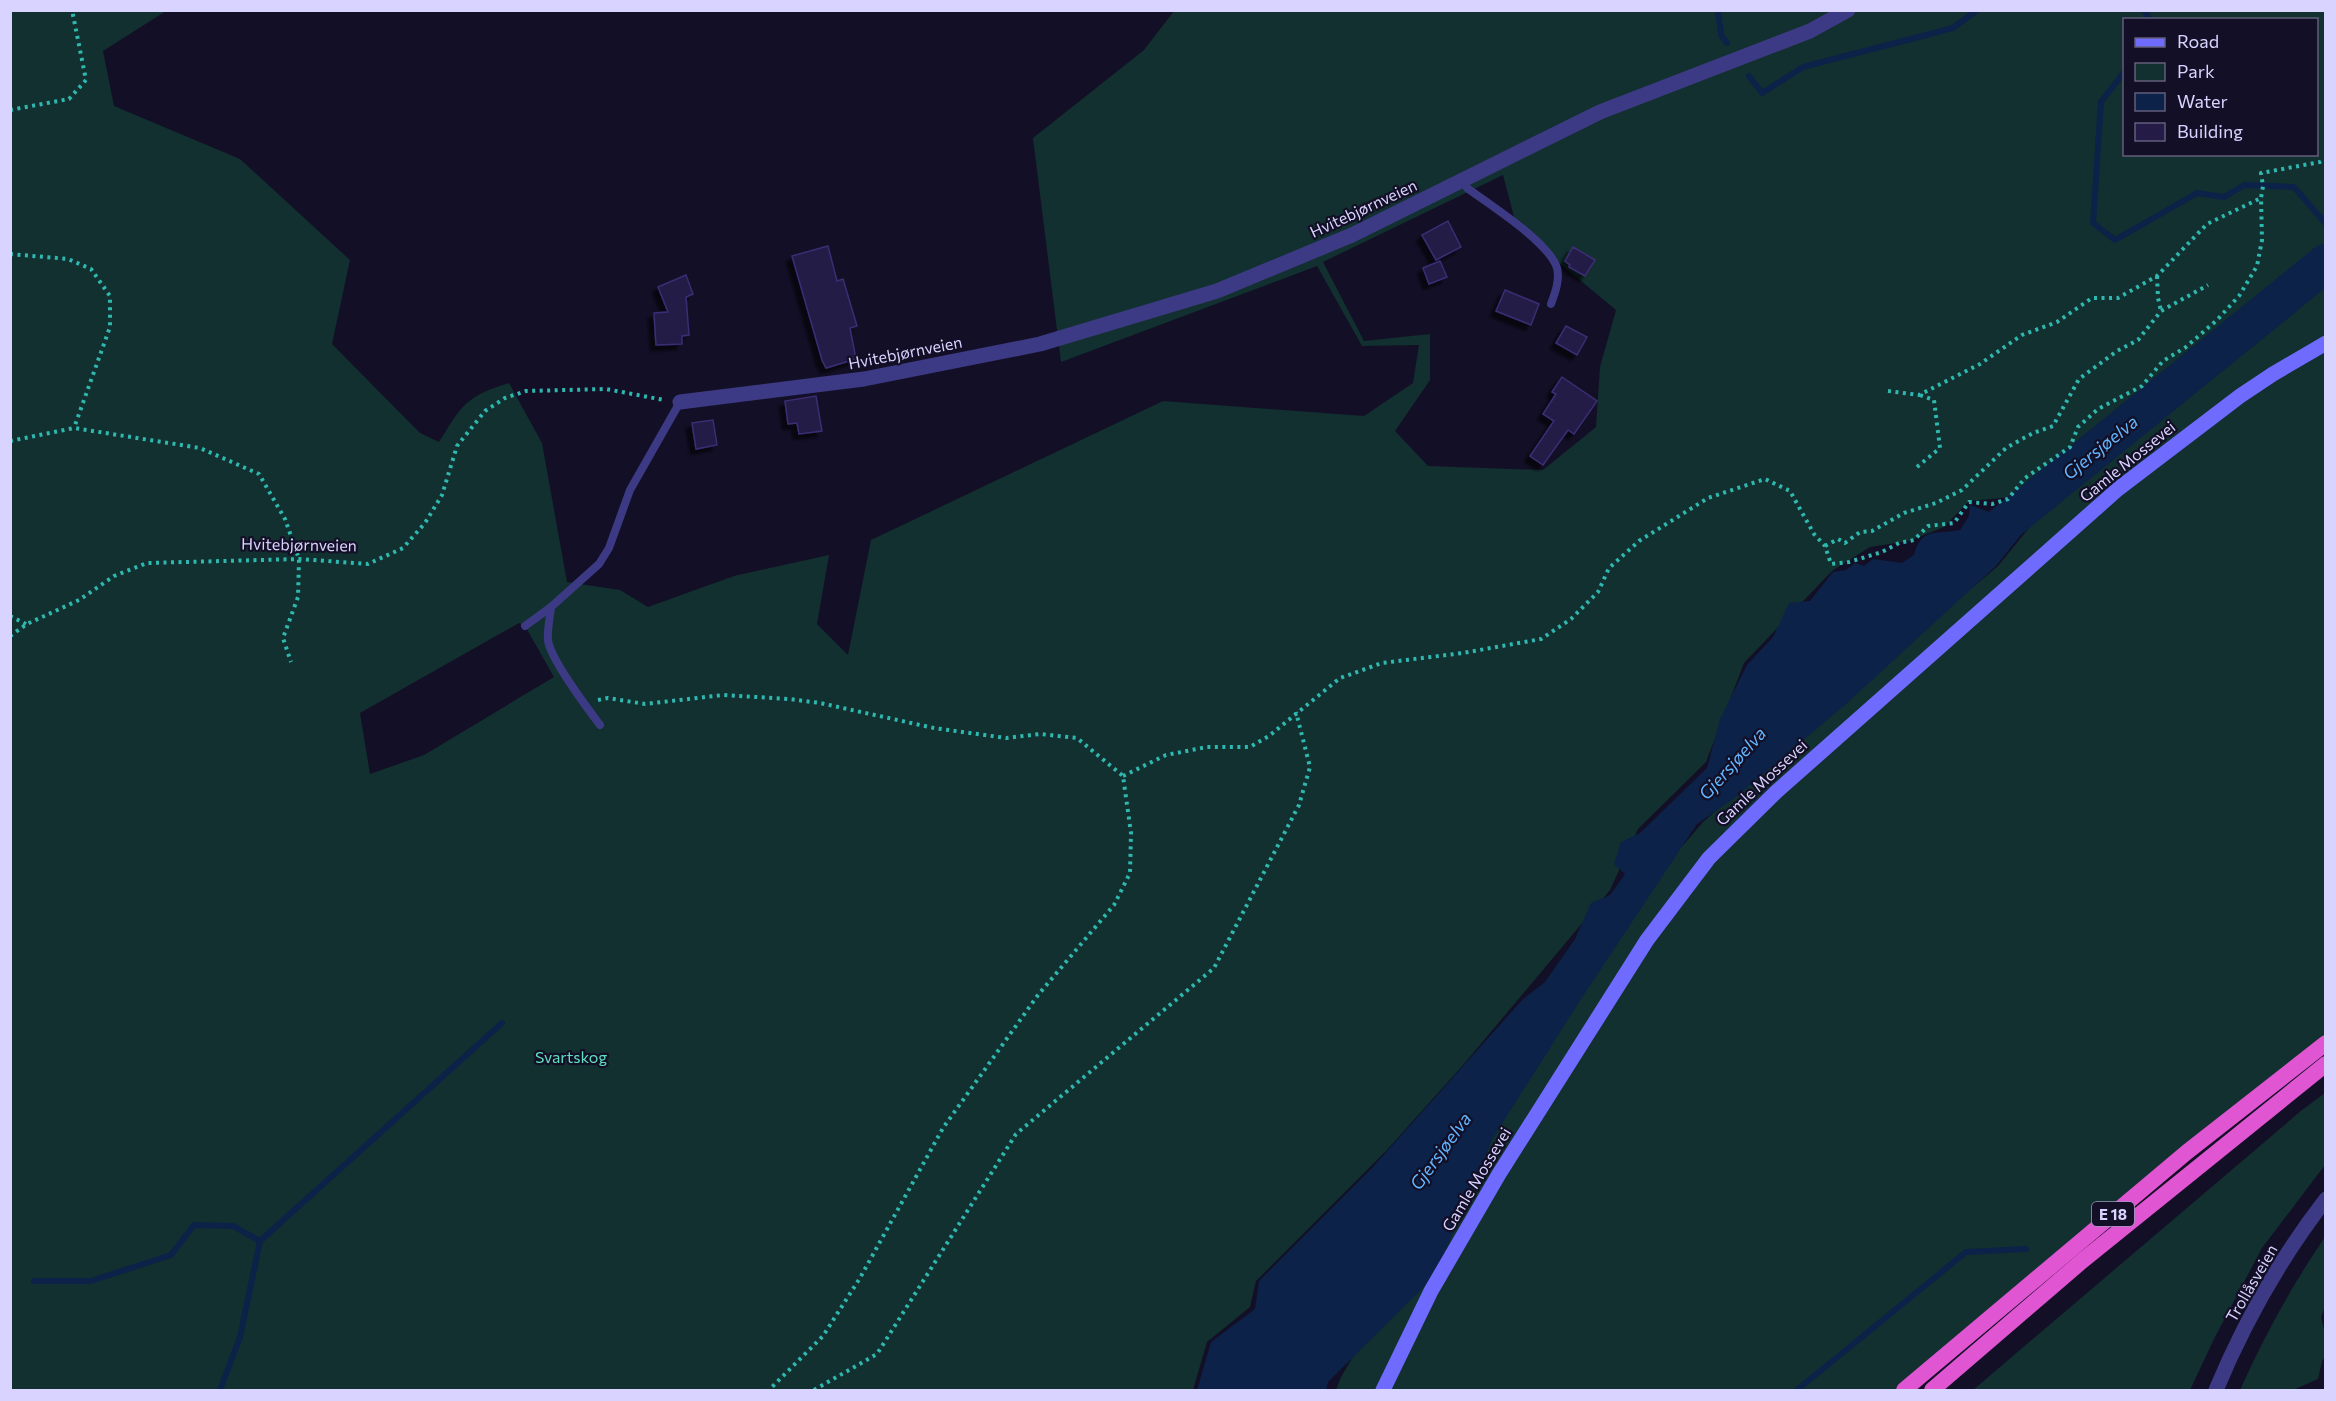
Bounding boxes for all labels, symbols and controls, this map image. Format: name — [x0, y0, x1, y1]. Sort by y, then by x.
legend — [2123, 18, 2318, 156]
text: Road — [2177, 30, 2219, 52]
text: Park — [2177, 60, 2215, 82]
text: Water — [2177, 90, 2228, 112]
text: Building — [2177, 120, 2243, 142]
street label: Hvitebjørnveien — [1307, 175, 1419, 241]
street label: Hvitebjørnveien — [846, 332, 964, 372]
water label: Gjersjøelva — [2058, 410, 2142, 484]
street label: Gamle Mossevei — [2075, 417, 2179, 505]
street label: Hvitebjørnveien — [241, 533, 357, 555]
water label: Gjersjøelva — [1694, 722, 1770, 804]
street label: Gamle Mossevei — [1712, 735, 1810, 829]
park label: Svartskog — [535, 1047, 607, 1066]
water label: Gjersjøelva — [1405, 1108, 1475, 1194]
street label: Gamle Mossevei — [1438, 1124, 1514, 1234]
road number: E 18 — [2092, 1202, 2134, 1226]
street label: Trollåsveien — [2221, 1241, 2281, 1325]

